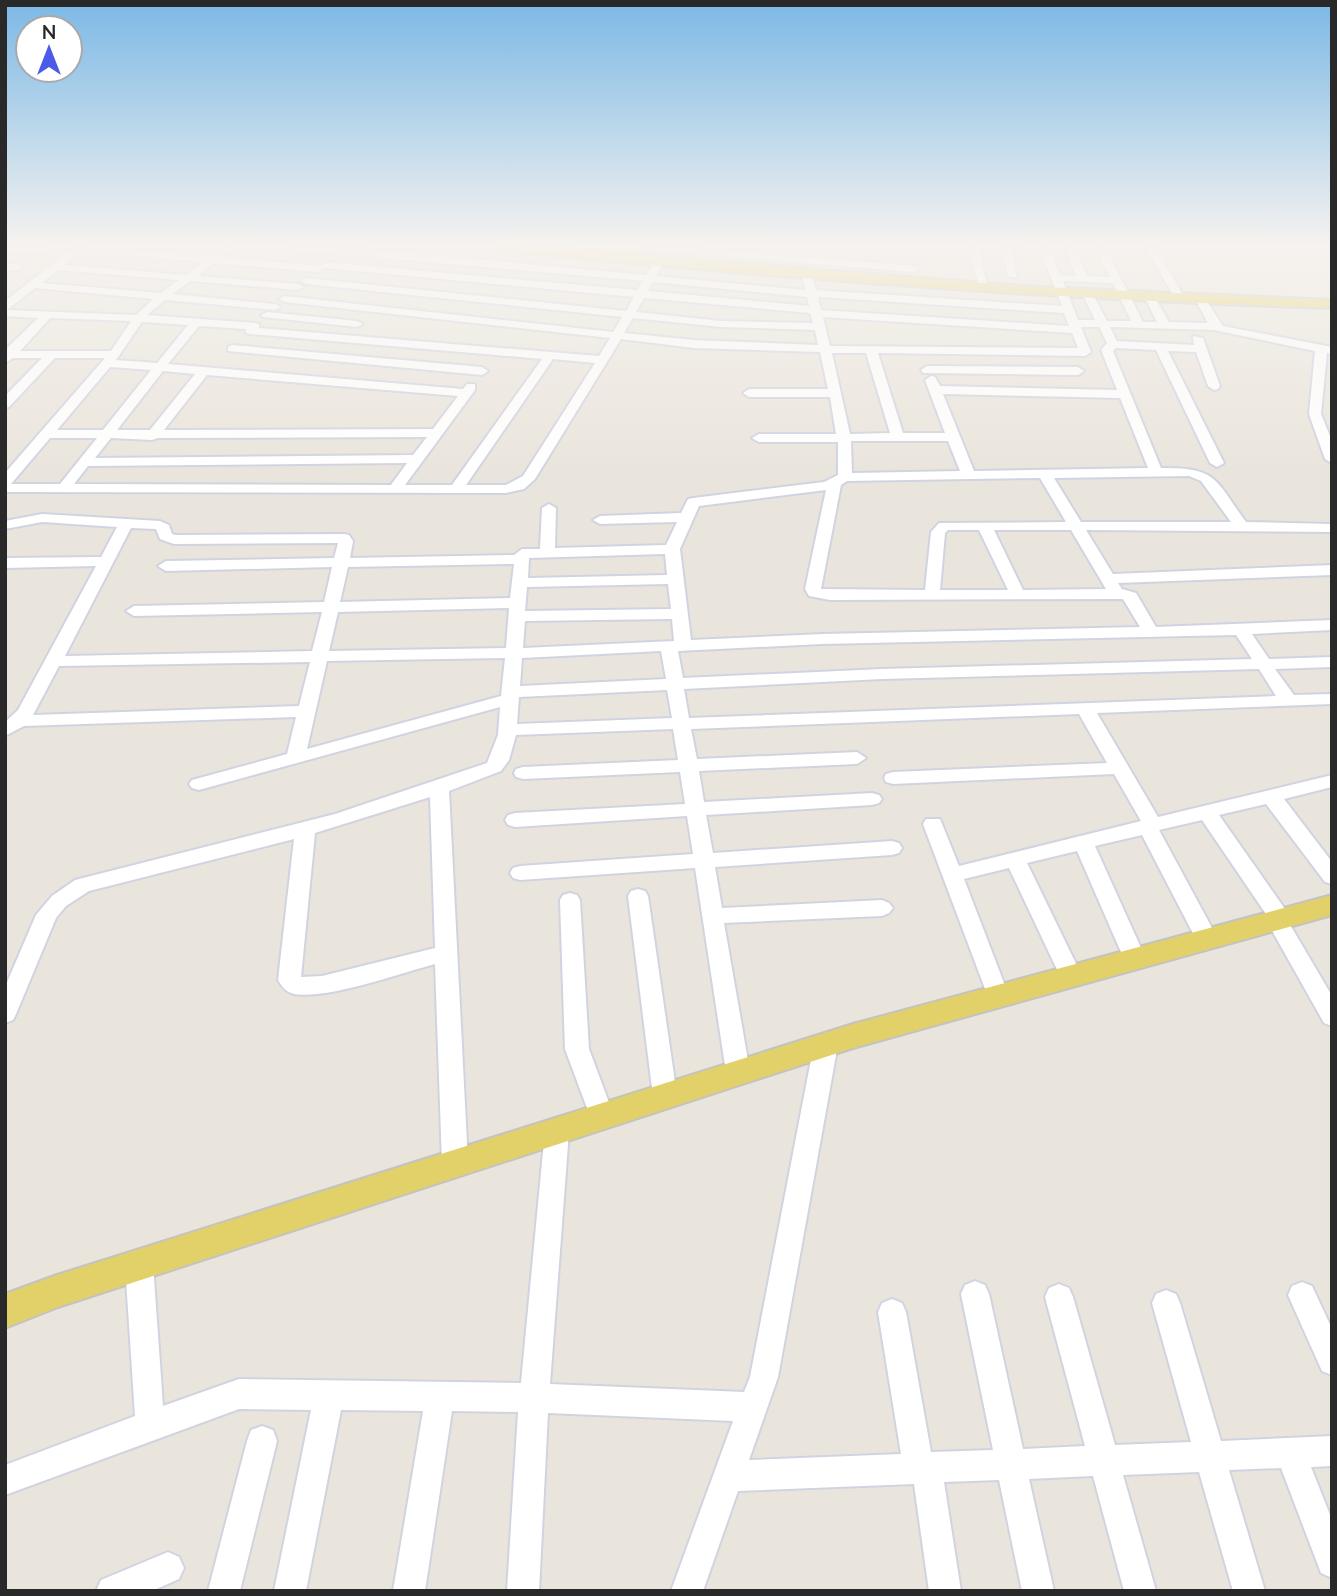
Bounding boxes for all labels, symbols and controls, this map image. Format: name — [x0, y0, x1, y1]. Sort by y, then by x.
north arrow — [14, 14, 84, 84]
text: N — [42, 20, 56, 43]

